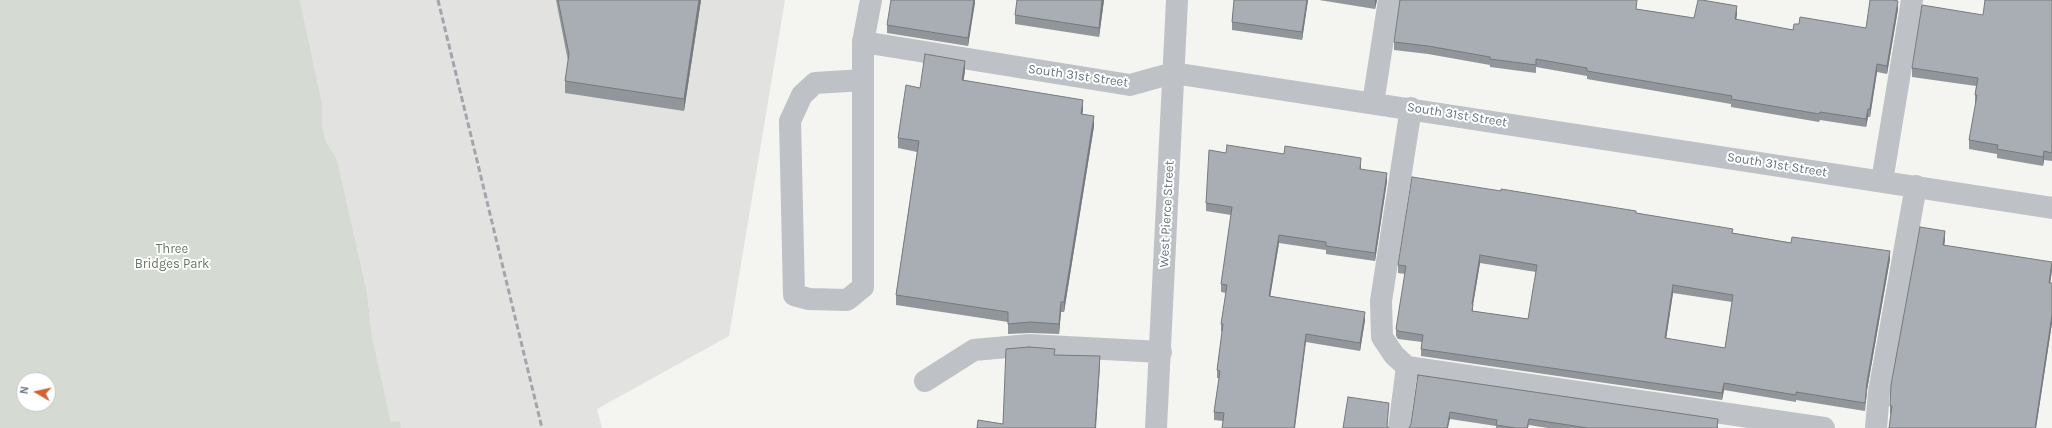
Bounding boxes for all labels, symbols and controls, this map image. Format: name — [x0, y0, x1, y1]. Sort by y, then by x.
street label: South 31st Street — [1027, 61, 1129, 91]
street label: South 31st Street — [1406, 99, 1508, 131]
street label: South 31st Street — [1726, 149, 1828, 181]
street label: West Pierce Street — [1156, 160, 1178, 268]
park label: Three Bridges Park — [135, 241, 209, 272]
north arrow — [16, 372, 56, 412]
text: N — [18, 385, 32, 395]

